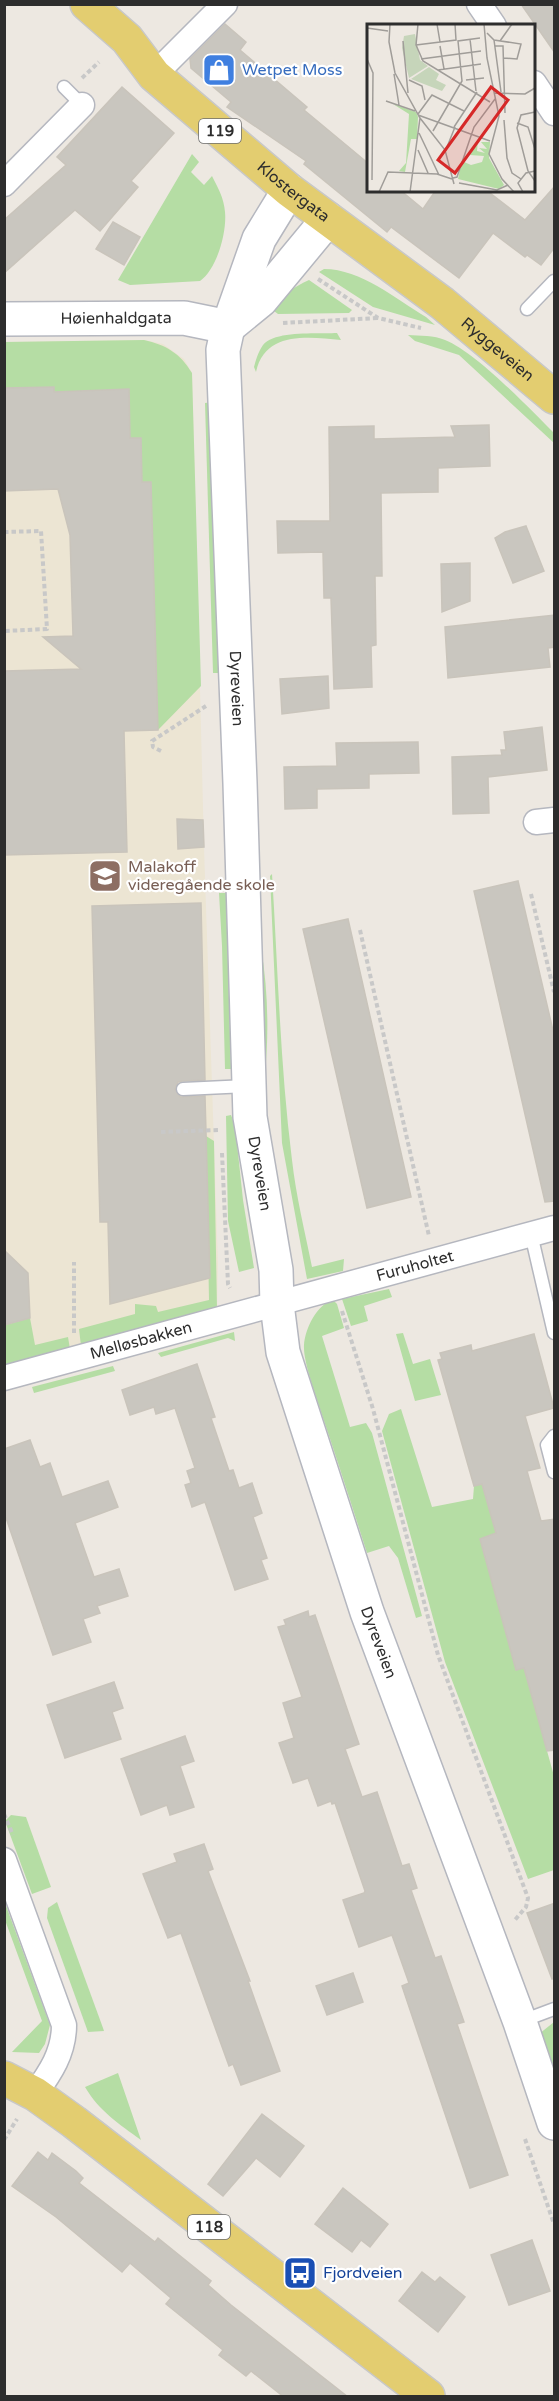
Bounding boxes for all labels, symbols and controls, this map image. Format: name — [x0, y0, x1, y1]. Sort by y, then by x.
inset map — [367, 24, 535, 192]
shop icon: Wetpet Moss — [201, 52, 237, 88]
place label: Wetpet Moss — [242, 60, 342, 80]
road number: 119 — [199, 119, 241, 143]
street label: Klostergata — [253, 157, 334, 227]
street label: Høienhaldgata — [60, 308, 172, 329]
street label: Ryggeveien — [457, 313, 538, 386]
street label: Dyreveien — [225, 650, 248, 727]
place label: Malakoff videregående skole — [128, 857, 275, 895]
school or university icon: Malakoff videregående skole — [87, 858, 123, 894]
street label: Dyreveien — [243, 1134, 276, 1212]
street label: Furuholtet — [374, 1246, 456, 1286]
street label: Melløsbakken — [88, 1317, 194, 1364]
street label: Dyreveien — [356, 1603, 401, 1681]
road number: 118 — [188, 2215, 230, 2239]
bus stop icon: Fjordveien — [282, 2255, 318, 2291]
place label: Fjordveien — [323, 2263, 403, 2283]

